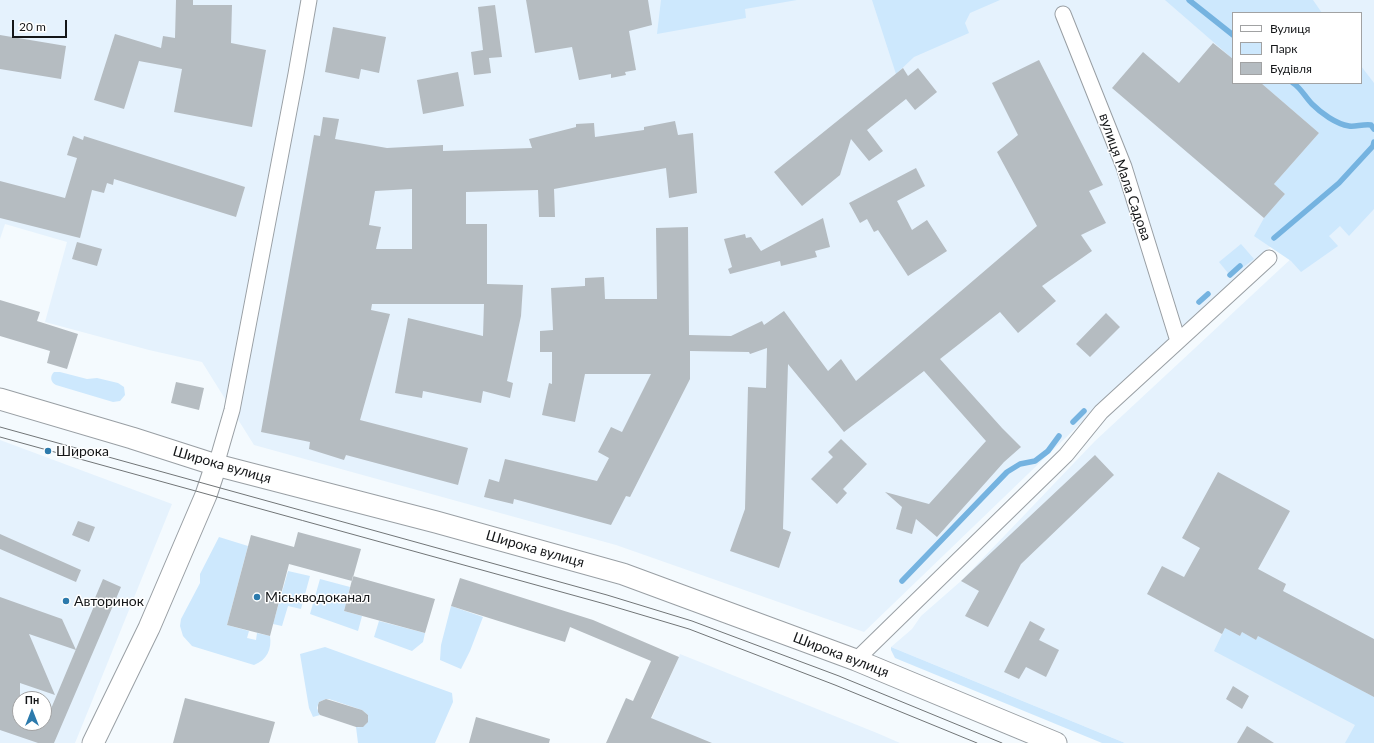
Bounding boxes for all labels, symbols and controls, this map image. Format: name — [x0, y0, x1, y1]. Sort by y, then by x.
scale bar — [14, 12, 69, 38]
legend — [1232, 12, 1362, 84]
text: 20 m — [19, 19, 46, 34]
text: Вулиця — [1270, 21, 1310, 36]
text: Парк — [1270, 41, 1298, 56]
text: Будівля — [1270, 61, 1312, 76]
street label: вулиця Мала Садова — [1095, 111, 1155, 243]
place label: Широка — [56, 443, 109, 459]
street label: Широка вулиця — [171, 443, 273, 487]
marker: Широка — [43, 446, 53, 456]
street label: Широка вулиця — [484, 527, 586, 571]
place label: Міськводоканал — [265, 589, 370, 605]
marker: Міськводоканал — [252, 592, 262, 602]
place label: Авторинок — [74, 593, 144, 609]
marker: Авторинок — [61, 596, 71, 606]
street label: Широка вулиця — [791, 629, 891, 681]
north arrow — [12, 691, 52, 731]
text: Пн — [25, 693, 39, 706]

